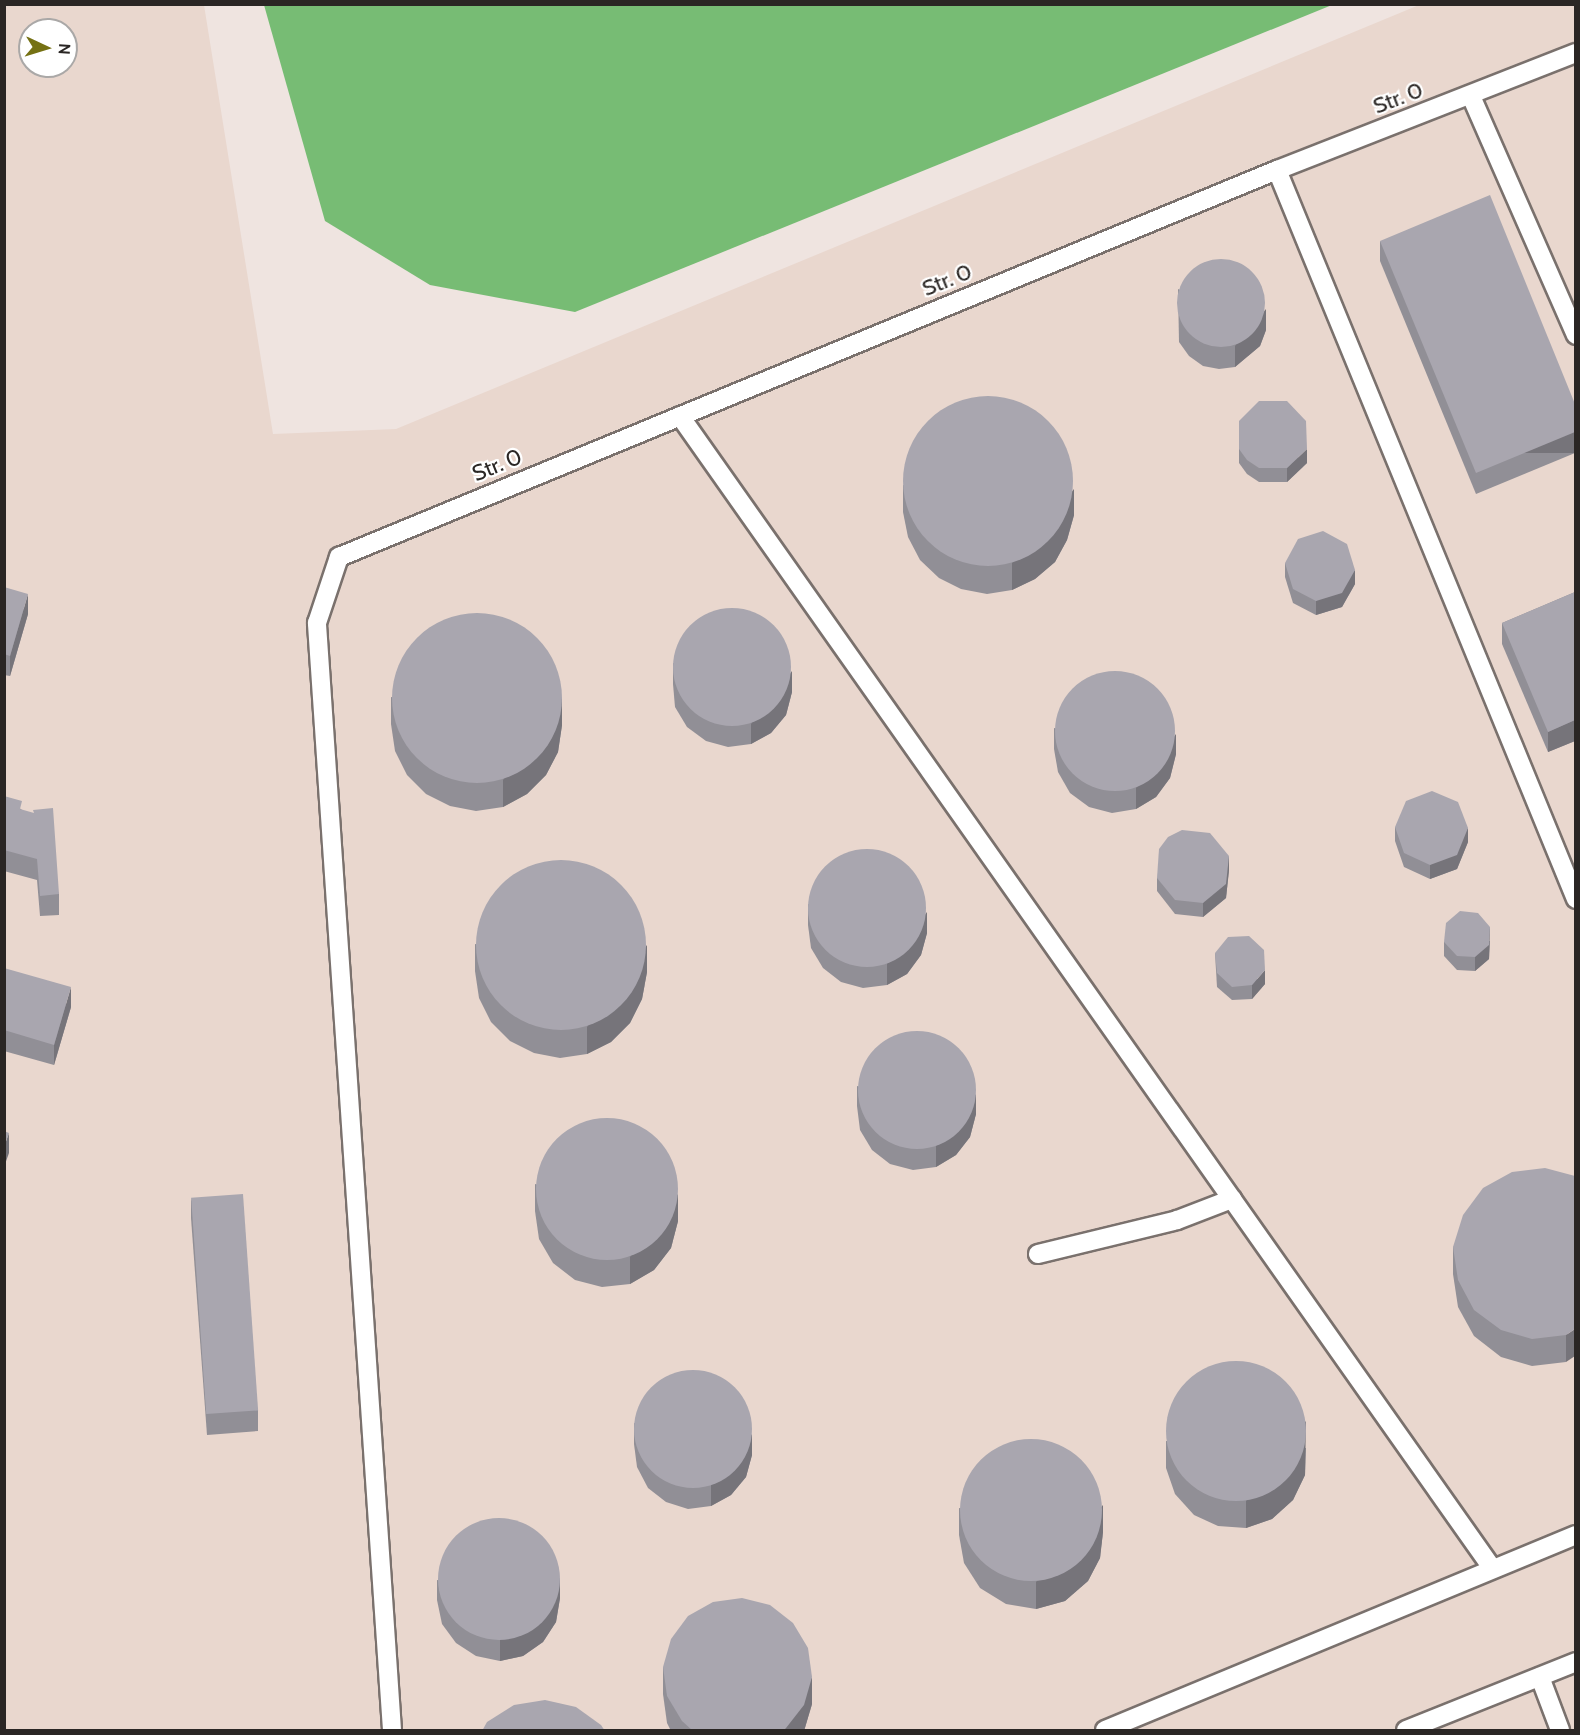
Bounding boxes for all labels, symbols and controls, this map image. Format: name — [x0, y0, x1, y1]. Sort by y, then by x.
north arrow — [18, 18, 78, 78]
text: N — [55, 43, 74, 55]
street label: Str. 0 — [1369, 77, 1427, 119]
street label: Str. 0 — [918, 258, 976, 302]
street label: Str. 0 — [468, 443, 526, 487]

